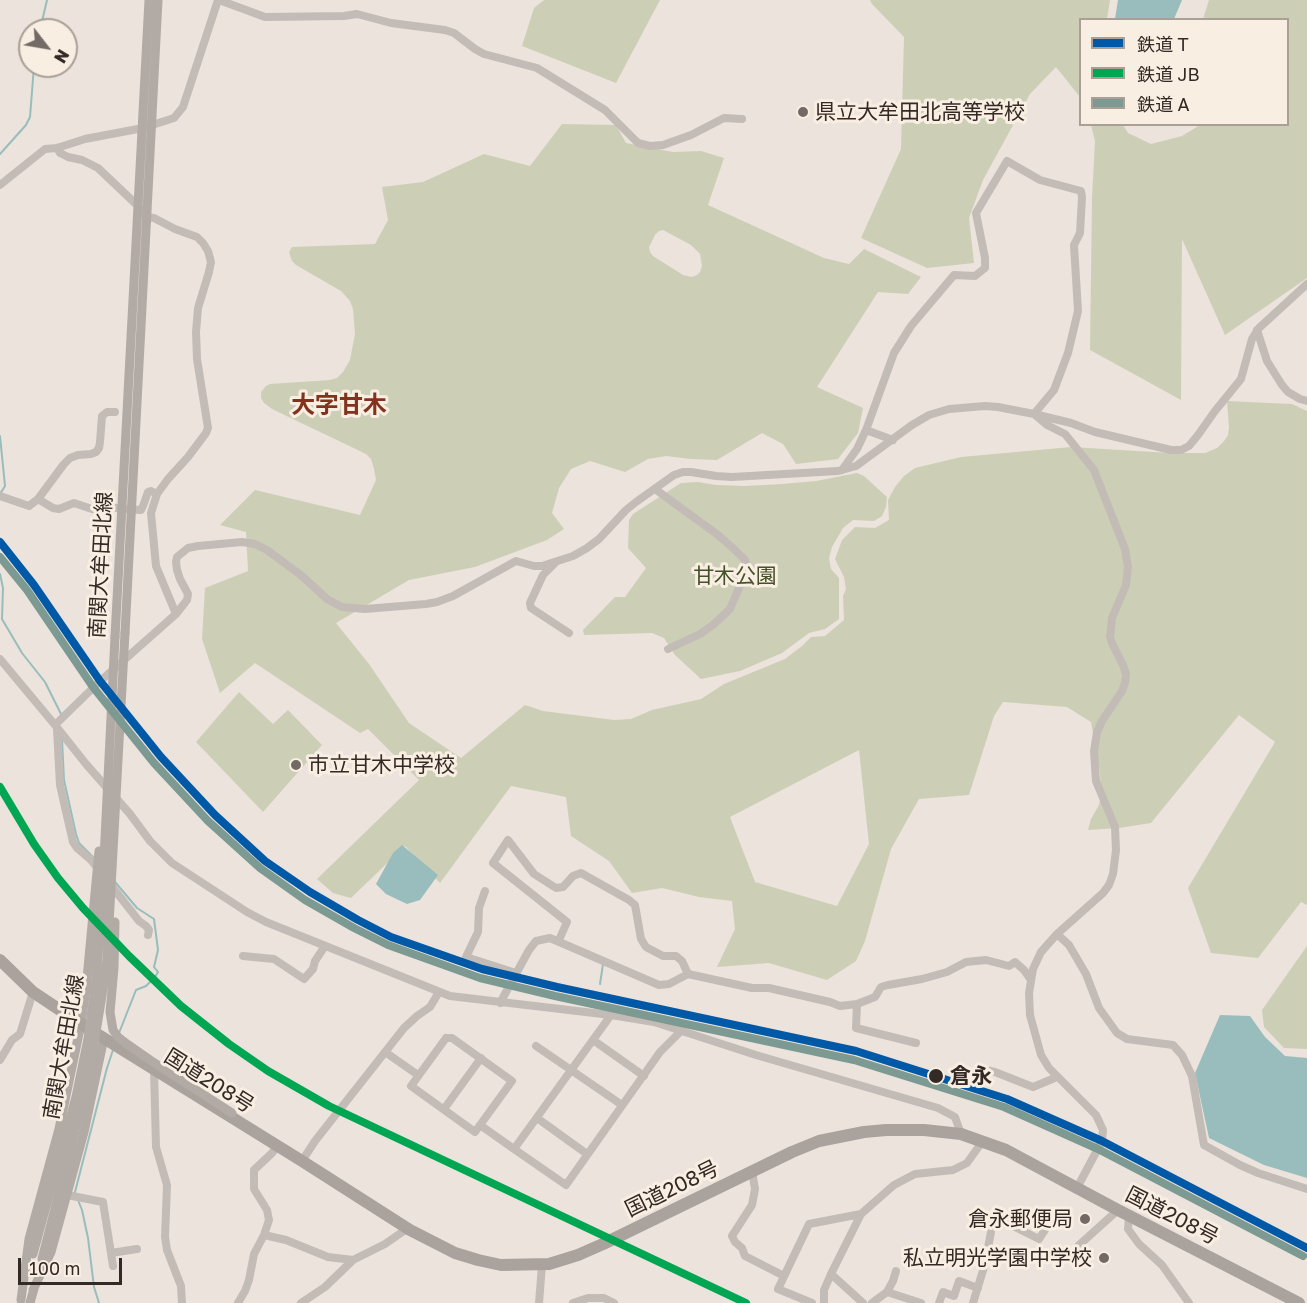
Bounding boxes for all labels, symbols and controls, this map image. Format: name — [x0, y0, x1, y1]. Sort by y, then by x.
north arrow — [18, 18, 78, 78]
legend — [1079, 18, 1289, 126]
text: 鉄道 T — [1137, 33, 1189, 55]
text: N — [50, 46, 73, 67]
text: 鉄道 JB — [1137, 63, 1200, 85]
text: 鉄道 A — [1137, 93, 1190, 115]
place label: 県立大牟田北高等学校 — [815, 99, 1025, 125]
marker: 県立大牟田北高等学校 — [796, 105, 810, 119]
district label: 大字甘木 — [291, 391, 387, 419]
street label: 南関大牟田北線 — [85, 491, 117, 639]
park label: 甘木公園 — [693, 563, 777, 589]
place label: 市立甘木中学校 — [308, 752, 455, 778]
marker: 市立甘木中学校 — [289, 758, 303, 772]
street label: 南関大牟田北線 — [39, 972, 89, 1122]
street label: 国道208号 — [159, 1044, 259, 1118]
place label: 倉永 — [950, 1063, 992, 1089]
marker: 倉永 — [927, 1067, 945, 1085]
street label: 国道208号 — [621, 1156, 723, 1222]
street label: 国道208号 — [1121, 1182, 1223, 1250]
place label: 倉永郵便局 — [968, 1206, 1073, 1232]
marker: 倉永郵便局 — [1078, 1212, 1092, 1226]
place label: 私立明光学園中学校 — [903, 1245, 1092, 1271]
scale bar — [21, 1246, 124, 1284]
marker: 私立明光学園中学校 — [1097, 1251, 1111, 1265]
text: 100 m — [29, 1257, 80, 1279]

